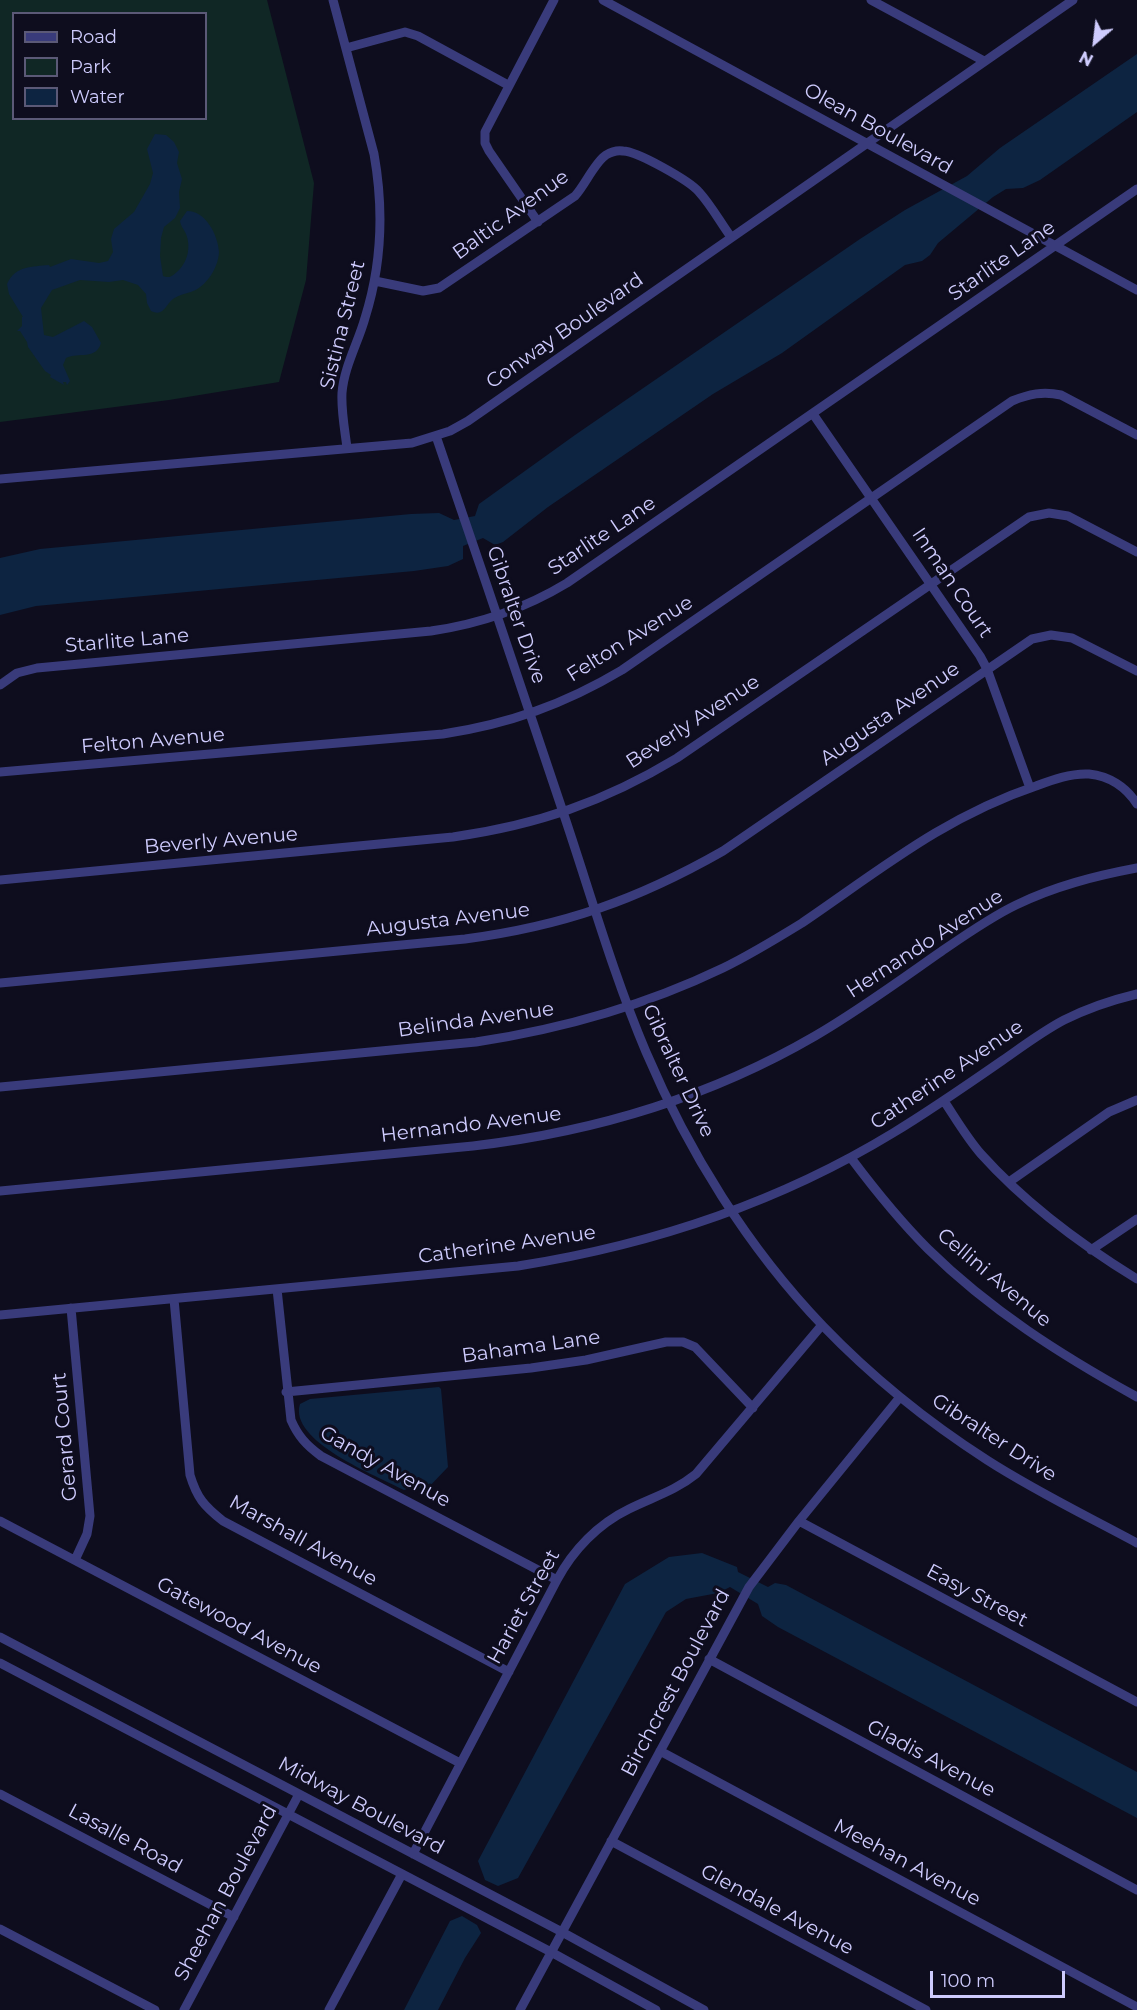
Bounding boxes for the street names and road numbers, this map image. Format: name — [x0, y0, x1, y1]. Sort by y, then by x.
street label: Olean Boulevard — [799, 78, 957, 180]
street label: Baltic Avenue — [448, 165, 574, 265]
street label: Starlite Lane — [944, 215, 1060, 307]
street label: Sistina Street — [315, 258, 371, 392]
street label: Conway Boulevard — [482, 268, 648, 394]
street label: Starlite Lane — [544, 491, 660, 581]
street label: Inman Court — [906, 523, 998, 643]
street label: Gibralter Drive — [481, 543, 551, 687]
street label: Felton Avenue — [563, 591, 697, 687]
street label: Starlite Lane — [64, 624, 190, 658]
street label: Augusta Avenue — [816, 657, 964, 771]
street label: Beverly Avenue — [622, 670, 764, 774]
street label: Felton Avenue — [80, 723, 226, 759]
street label: Beverly Avenue — [143, 822, 299, 860]
street label: Hernando Avenue — [842, 884, 1008, 1004]
street label: Augusta Avenue — [365, 898, 531, 942]
street label: Belinda Avenue — [396, 997, 556, 1043]
street label: Gibralter Drive — [637, 1001, 719, 1141]
street label: Catherine Avenue — [866, 1015, 1028, 1135]
street label: Hernando Avenue — [379, 1102, 563, 1148]
street label: Catherine Avenue — [417, 1221, 597, 1269]
street label: Cellini Avenue — [932, 1223, 1056, 1333]
street label: Bahama Lane — [460, 1325, 602, 1369]
street label: Gerard Court — [47, 1372, 83, 1502]
street label: Gibralter Drive — [927, 1389, 1061, 1487]
street label: Gandy Avenue — [315, 1421, 455, 1513]
street label: Marshall Avenue — [225, 1490, 381, 1592]
street label: Hariet Street — [483, 1546, 565, 1668]
street label: Easy Street — [922, 1559, 1032, 1633]
street label: Gatewood Avenue — [152, 1572, 326, 1680]
street label: Birchcrest Boulevard — [616, 1585, 736, 1781]
street label: Gladis Avenue — [863, 1715, 999, 1803]
street label: Midway Boulevard — [274, 1752, 448, 1860]
street label: Lasalle Road — [64, 1799, 186, 1879]
street label: Sheehan Boulevard — [169, 1801, 283, 1985]
street label: Meehan Avenue — [829, 1814, 985, 1912]
street label: Glendale Avenue — [696, 1860, 858, 1960]

